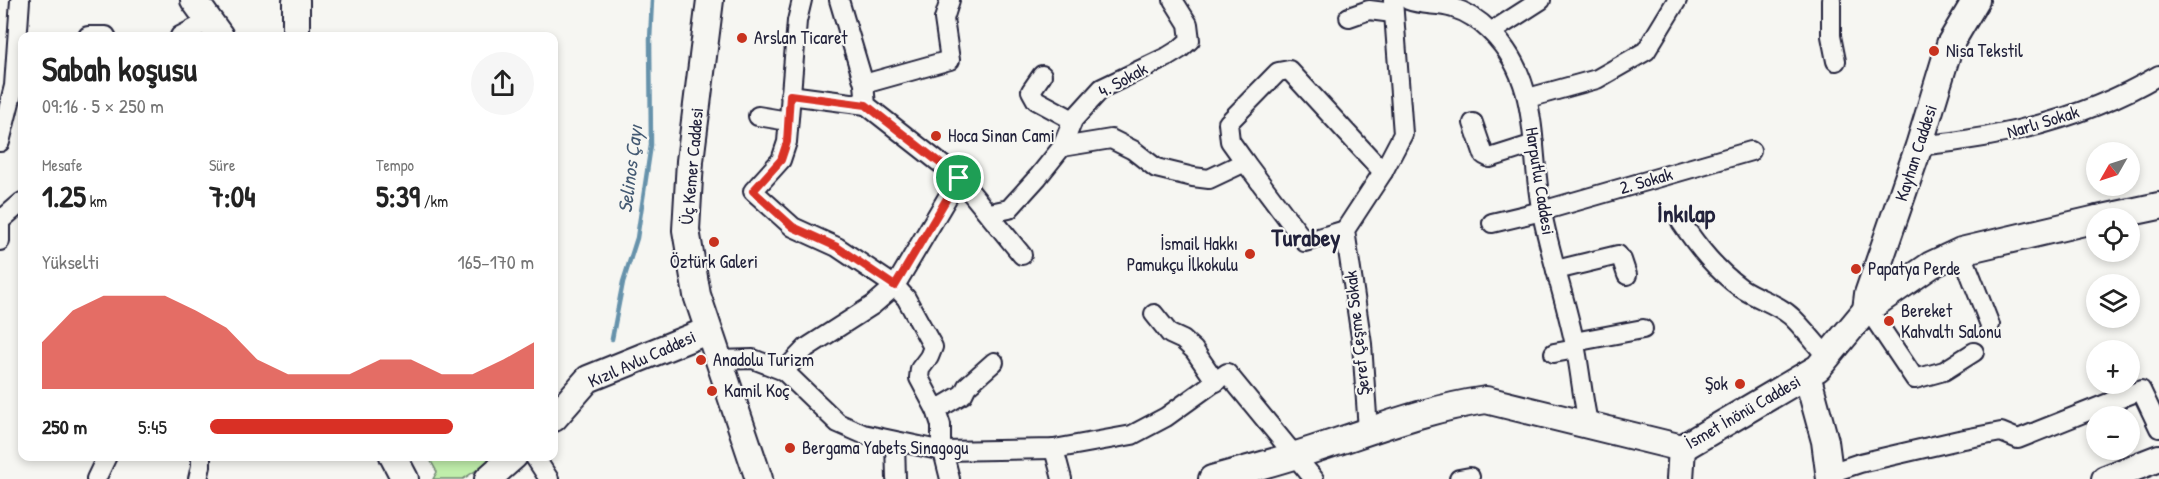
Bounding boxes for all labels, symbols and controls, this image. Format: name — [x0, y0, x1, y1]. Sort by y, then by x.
place label: Arslan Ticaret — [754, 25, 848, 50]
marker: Arslan Ticaret — [735, 31, 749, 45]
place label: Nisa Tekstil — [1946, 38, 2023, 63]
marker: Nisa Tekstil — [1927, 44, 1941, 58]
text: Sabah koşusu — [42, 47, 197, 91]
button: share — [471, 52, 534, 115]
street label: 4. Sokak — [1094, 56, 1152, 103]
text: 09:16 · 5 × 250 m — [42, 92, 164, 119]
street label: Narlı Sokak — [2004, 99, 2082, 144]
street label: Kayhan Caddesi — [1888, 101, 1943, 204]
street label: Üç Kemer Caddesi — [674, 107, 709, 225]
water label: Selinos Çayı — [611, 122, 649, 214]
place label: Hoca Sinan Cami — [948, 123, 1055, 148]
street label: Harputlu Caddesi — [1520, 125, 1561, 237]
marker: Hoca Sinan Cami — [929, 129, 943, 143]
north arrow — [2086, 142, 2140, 196]
map controls — [2086, 142, 2140, 460]
pin — [933, 152, 984, 203]
text: Mesafe — [42, 154, 82, 176]
text: Süre — [209, 154, 235, 176]
text: Tempo — [376, 154, 414, 176]
icon: arrive — [942, 161, 975, 194]
street label: 2. Sokak — [1616, 161, 1676, 200]
text: 1.25 — [42, 176, 86, 216]
text: 7:04 — [209, 176, 256, 216]
text: 5:39 — [376, 176, 420, 216]
text: km — [86, 190, 107, 212]
text: /km — [420, 190, 448, 212]
district label: İnkılap — [1657, 197, 1716, 230]
button: locate — [2086, 208, 2140, 262]
district label: Turabey — [1270, 221, 1341, 254]
place label: İsmail Hakkı Pamukçu İlkokulu — [1127, 231, 1238, 277]
marker: Öztürk Galeri — [707, 235, 721, 249]
marker: İsmail Hakkı Pamukçu İlkokulu — [1243, 247, 1257, 261]
text: Yükselti — [42, 248, 99, 275]
text: 165–170 m — [458, 248, 534, 275]
place label: Öztürk Galeri — [670, 249, 758, 274]
place label: Papatya Perde — [1868, 256, 1960, 281]
marker: Papatya Perde — [1849, 262, 1863, 276]
street label: Şeref Çeşme Sokak — [1337, 269, 1375, 397]
button: layers — [2086, 274, 2140, 328]
place label: Bereket Kahvaltı Salonu — [1901, 298, 2001, 344]
marker: Bereket Kahvaltı Salonu — [1882, 314, 1896, 328]
street label: Kızıl Avlu Caddesi — [584, 324, 700, 393]
button: + — [2086, 340, 2140, 394]
place label: Anadolu Turizm — [713, 347, 814, 372]
marker: Anadolu Turizm — [694, 353, 708, 367]
street label: İsmet İnönü Caddesi — [1681, 368, 1805, 455]
place label: Şok — [1705, 371, 1729, 396]
marker: Şok — [1733, 377, 1747, 391]
place label: Kamil Koç — [724, 378, 789, 403]
marker: Kamil Koç — [705, 384, 719, 398]
button: − — [2086, 406, 2140, 460]
text: 250 m — [42, 413, 87, 440]
text: 5:45 — [138, 413, 167, 440]
place label: Bergama Yabets Sinagogu — [802, 435, 969, 460]
marker: Bergama Yabets Sinagogu — [783, 441, 797, 455]

